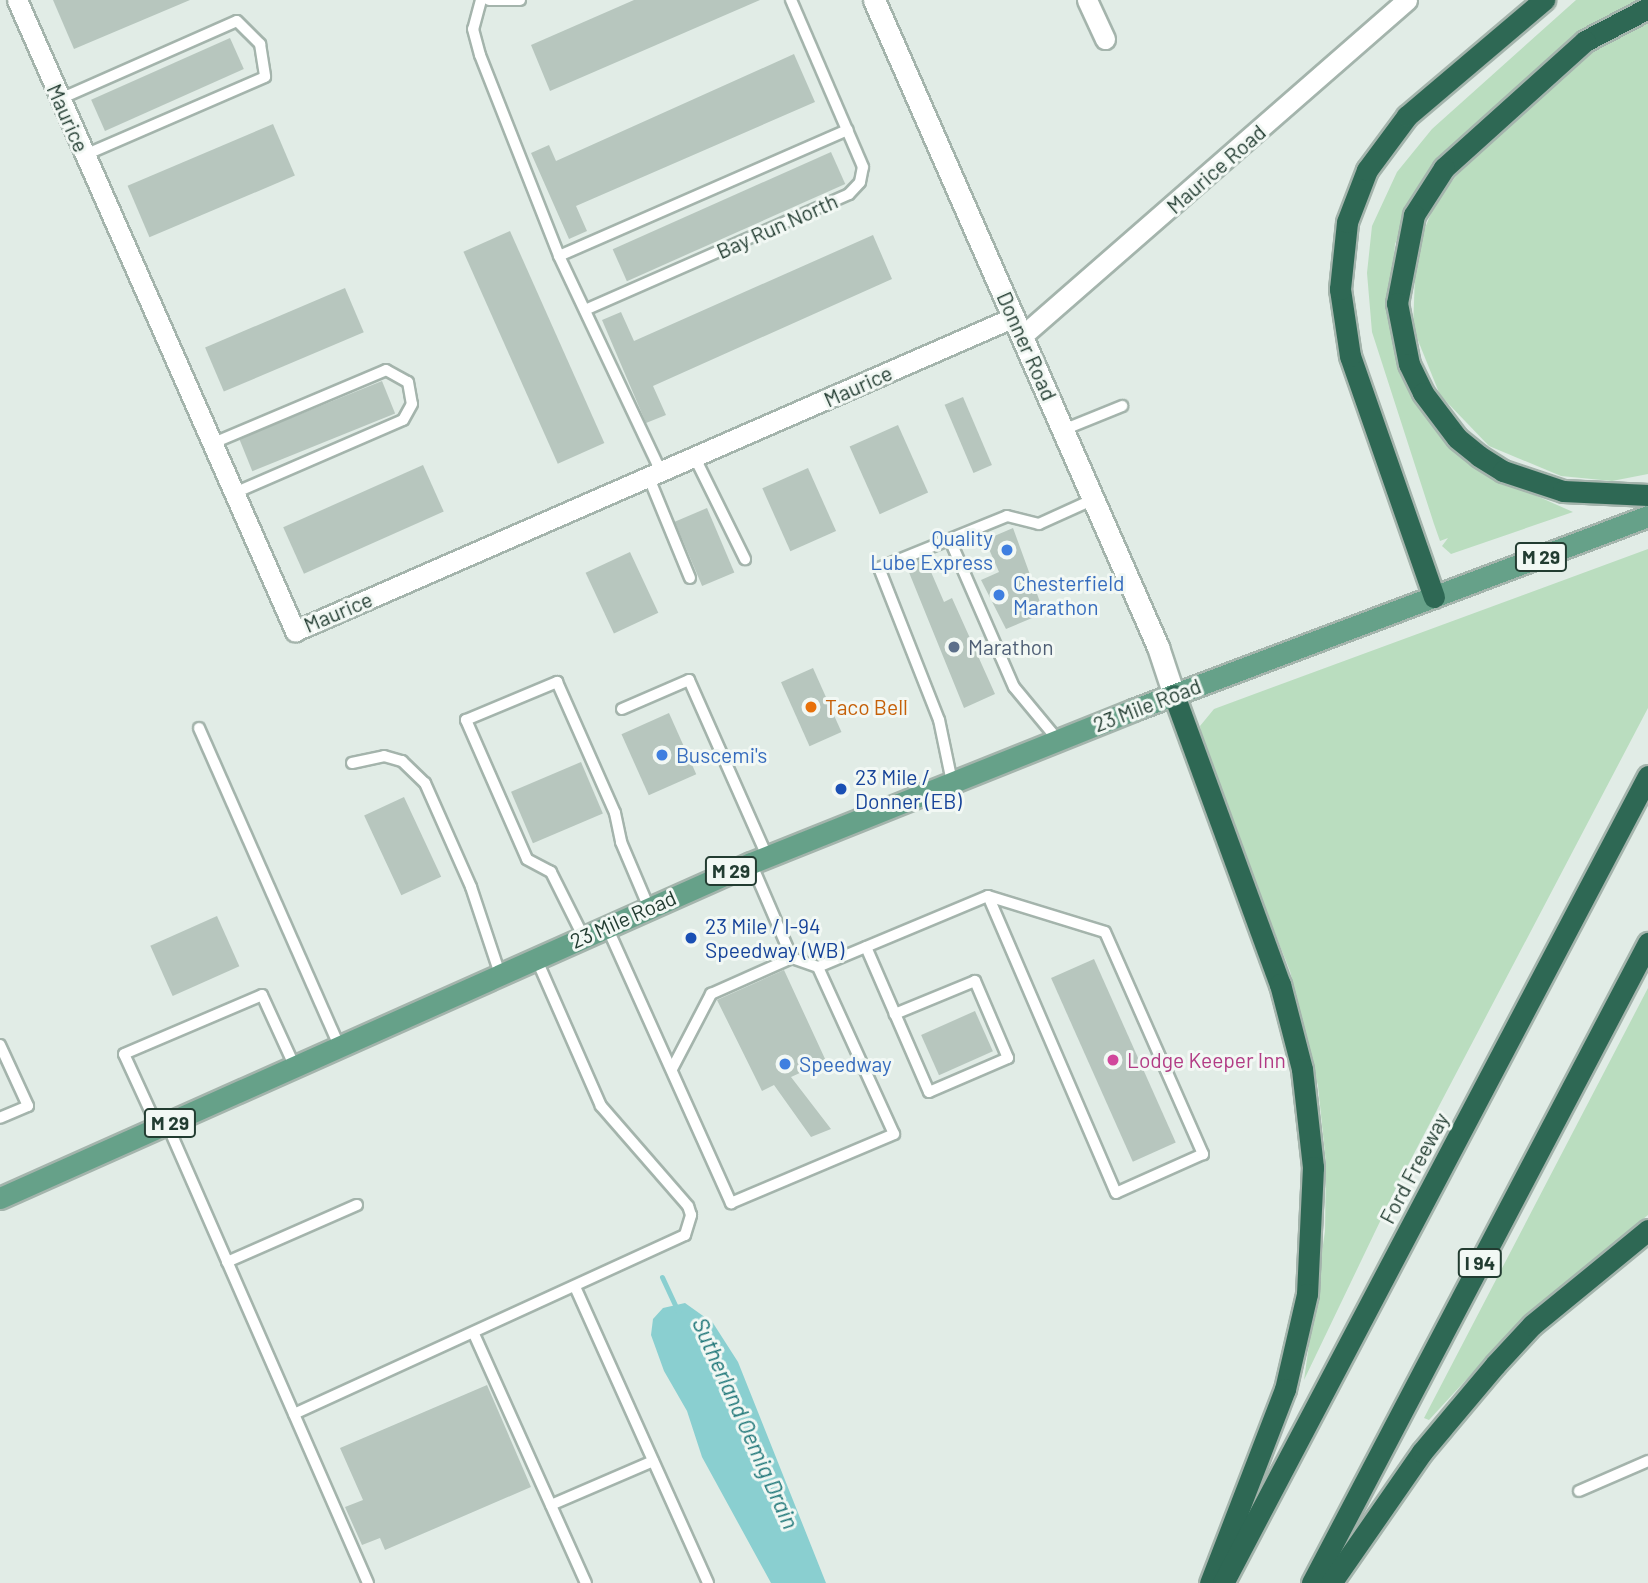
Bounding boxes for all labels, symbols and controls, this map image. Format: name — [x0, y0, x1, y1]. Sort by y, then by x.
street label: Maurice — [42, 80, 94, 156]
street label: Maurice Road — [1161, 119, 1271, 219]
street label: Bay Run North — [713, 188, 841, 264]
street label: Donner Road — [992, 288, 1062, 404]
street label: Maurice — [820, 360, 896, 412]
place label: Quality Lube Express — [870, 525, 993, 575]
marker: Quality Lube Express — [999, 542, 1015, 558]
road number: M 29 — [1515, 542, 1567, 572]
place label: Chesterfield Marathon — [1013, 570, 1125, 620]
street label: Maurice — [300, 586, 376, 638]
marker: Chesterfield Marathon — [991, 587, 1007, 603]
place label: Marathon — [968, 634, 1054, 660]
marker: Marathon — [946, 639, 962, 655]
street label: 23 Mile Road — [1090, 673, 1204, 737]
place label: Taco Bell — [825, 694, 908, 720]
marker: Taco Bell — [803, 699, 819, 715]
place label: Buscemi's — [676, 742, 767, 768]
marker: Buscemi's — [654, 747, 670, 763]
place label: 23 Mile / Donner (EB) — [855, 764, 962, 814]
marker: 23 Mile / Donner (EB) — [833, 781, 849, 797]
road number: M 29 — [705, 856, 757, 886]
street label: 23 Mile Road — [566, 884, 680, 954]
place label: 23 Mile / I-94 Speedway (WB) — [705, 913, 844, 963]
marker: 23 Mile / I-94 Speedway (WB) — [683, 930, 699, 946]
place label: Lodge Keeper Inn — [1127, 1047, 1286, 1073]
place label: Speedway — [799, 1051, 892, 1077]
marker: Lodge Keeper Inn — [1105, 1052, 1121, 1068]
marker: Speedway — [777, 1056, 793, 1072]
road number: M 29 — [144, 1107, 196, 1138]
street label: Ford Freeway — [1374, 1108, 1454, 1228]
road number: I 94 — [1457, 1247, 1503, 1278]
water label: Sutherland Oemig Drain — [687, 1313, 805, 1533]

